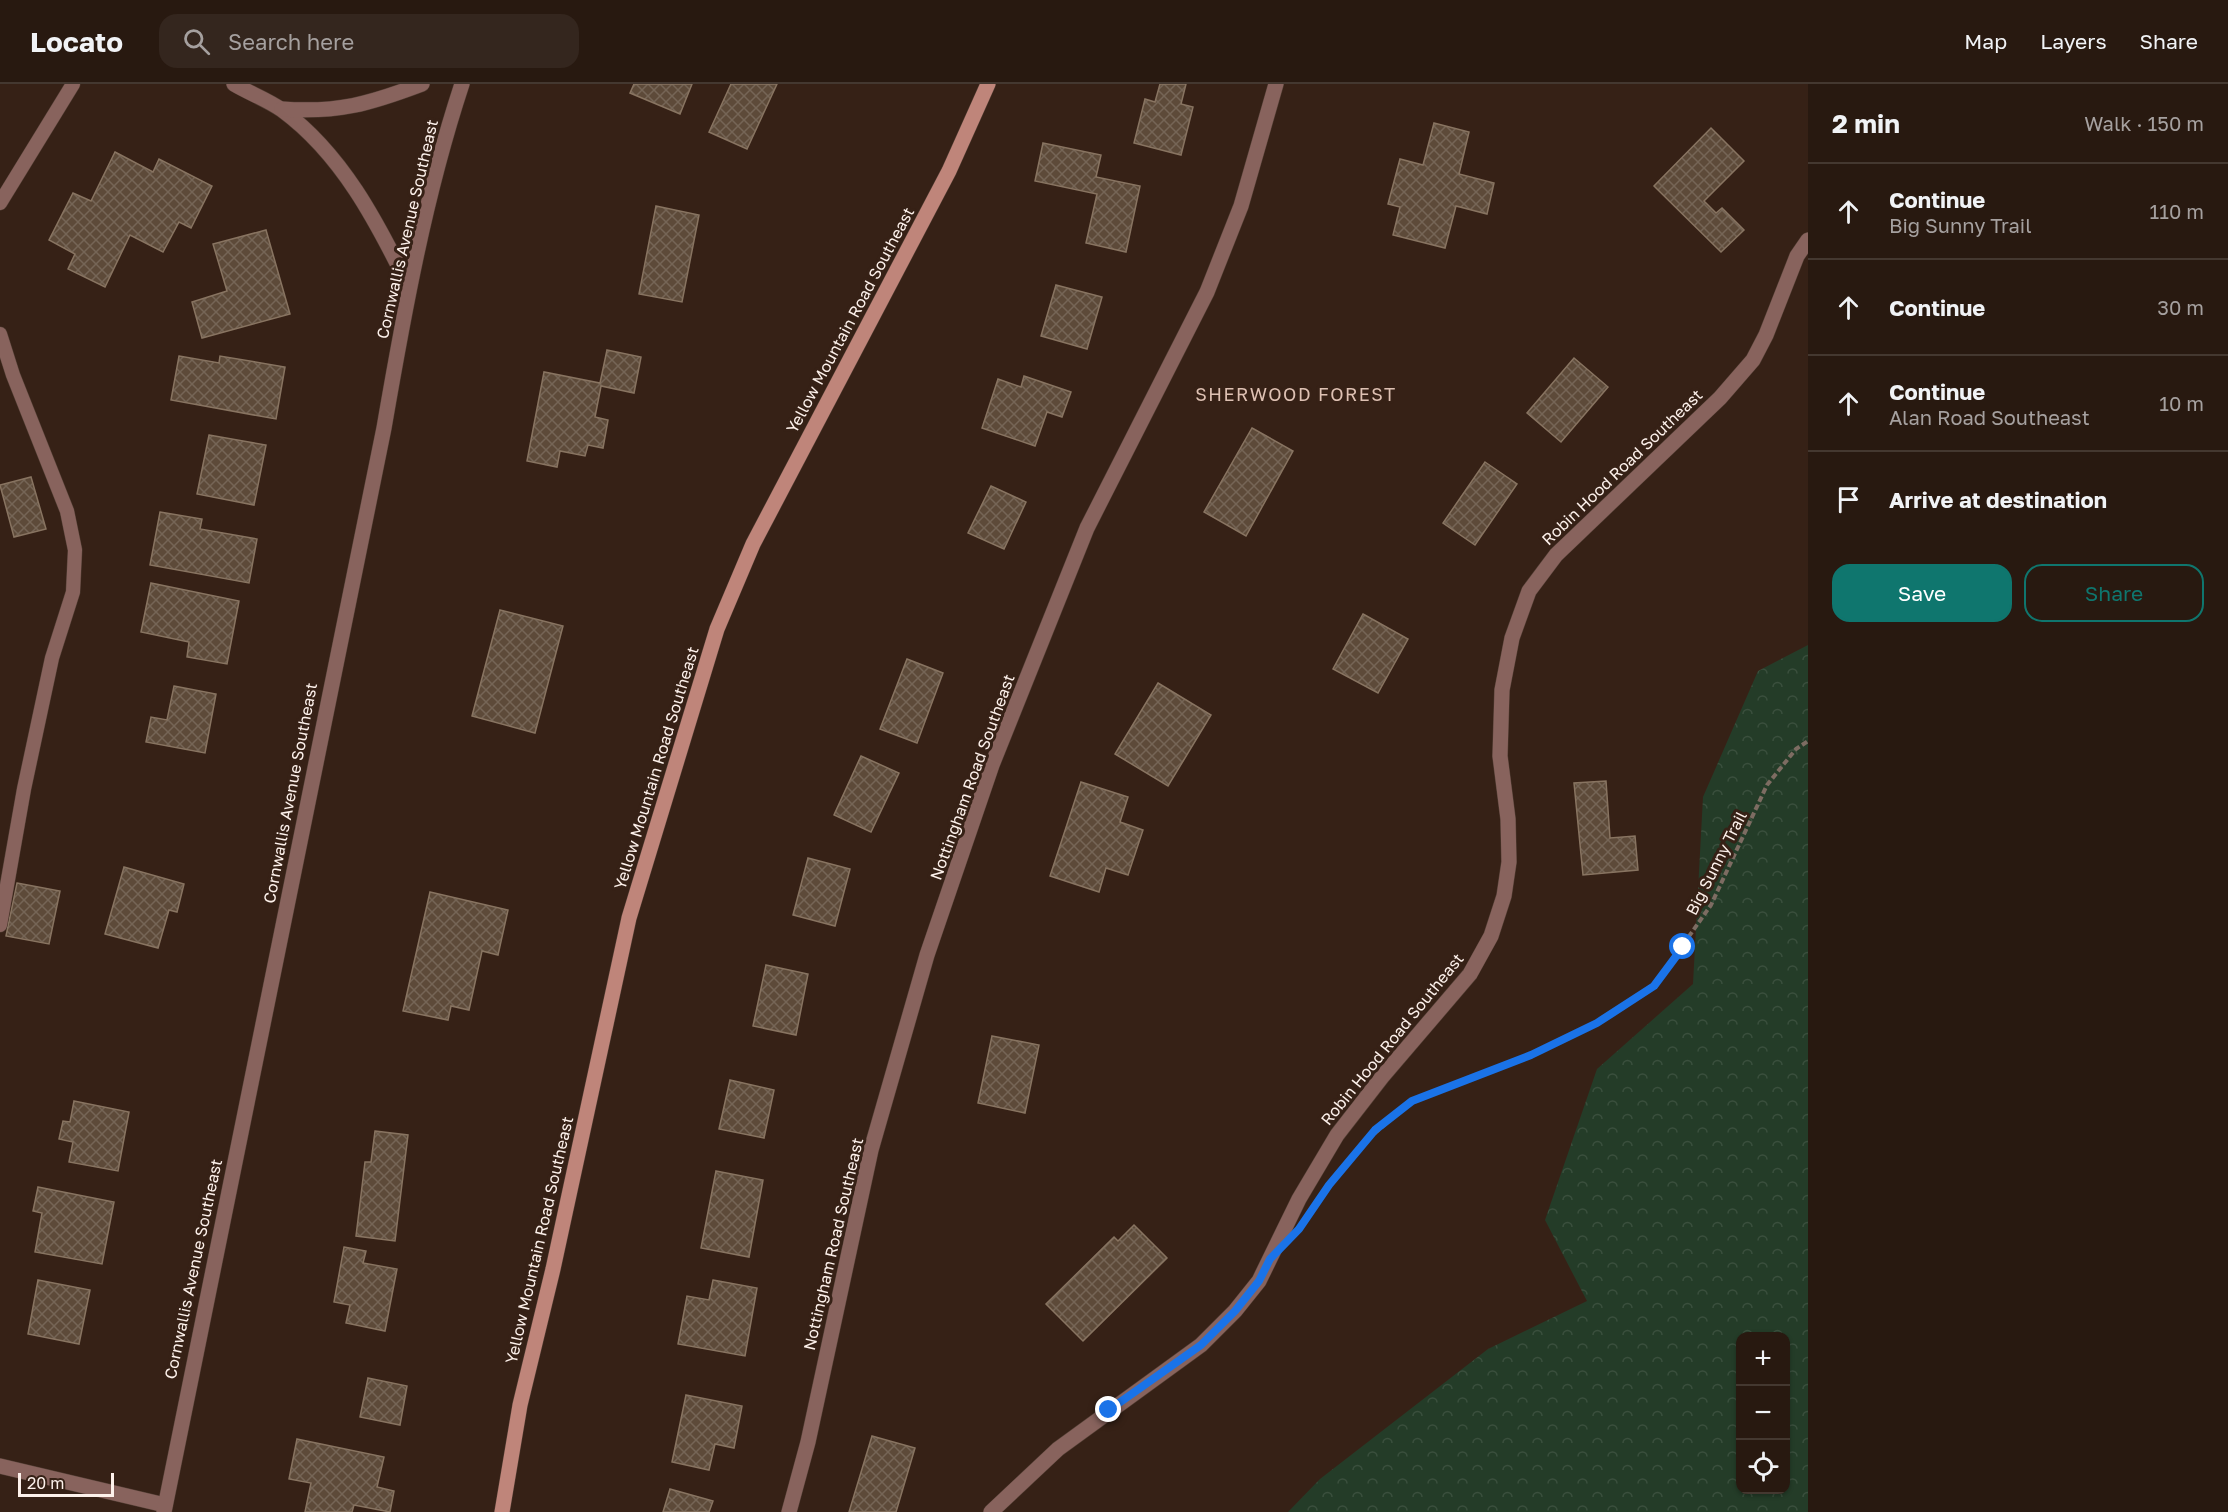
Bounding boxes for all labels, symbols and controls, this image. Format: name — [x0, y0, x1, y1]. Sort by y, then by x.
search box — [159, 14, 579, 68]
text: Locato — [30, 25, 123, 58]
icon: search — [180, 25, 213, 58]
text: Search here — [228, 28, 354, 55]
text: Map — [1964, 28, 2007, 54]
text: Layers — [2040, 28, 2107, 54]
text: Share — [2140, 28, 2198, 54]
text: 2 min — [1832, 108, 1900, 139]
text: Walk · 150 m — [2084, 111, 2204, 135]
street label: Cornwallis Avenue Southeast — [372, 117, 442, 341]
text: Continue — [1889, 186, 1985, 213]
icon: ahead — [1832, 195, 1865, 228]
text: 110 m — [2150, 199, 2204, 223]
street label: Yellow Mountain Road Southeast — [782, 204, 918, 436]
text: Big Sunny Trail — [1889, 213, 2032, 237]
icon: ahead — [1832, 291, 1865, 324]
text: Continue — [1889, 294, 1985, 321]
text: 30 m — [2157, 295, 2204, 319]
text: Continue — [1889, 378, 1985, 405]
district label: SHERWOOD FOREST — [1195, 383, 1397, 405]
street label: Robin Hood Road Southeast — [1537, 385, 1707, 549]
icon: ahead — [1832, 387, 1865, 420]
text: 10 m — [2159, 391, 2204, 415]
text: Alan Road Southeast — [1889, 405, 2090, 429]
icon: arrive — [1832, 483, 1865, 516]
text: Arrive at destination — [1889, 486, 2107, 513]
button: Save — [1832, 564, 2012, 622]
button: Share — [2024, 564, 2204, 622]
street label: Yellow Mountain Road Southeast — [609, 644, 703, 892]
street label: Nottingham Road Southeast — [925, 671, 1019, 883]
street label: Cornwallis Avenue Southeast — [259, 681, 321, 905]
street label: Big Sunny Trail — [1681, 808, 1751, 918]
route start — [1669, 933, 1695, 959]
street label: Robin Hood Road Southeast — [1316, 949, 1468, 1129]
street label: Yellow Mountain Road Southeast — [501, 1114, 577, 1366]
street label: Nottingham Road Southeast — [799, 1136, 867, 1352]
street label: Cornwallis Avenue Southeast — [160, 1157, 226, 1381]
map controls — [1736, 1332, 1790, 1494]
button: + — [1736, 1332, 1790, 1386]
button: − — [1736, 1386, 1790, 1440]
route end — [1095, 1396, 1121, 1422]
button: locate — [1736, 1440, 1790, 1494]
scale bar — [18, 1470, 114, 1498]
text: 20 m — [27, 1473, 64, 1493]

